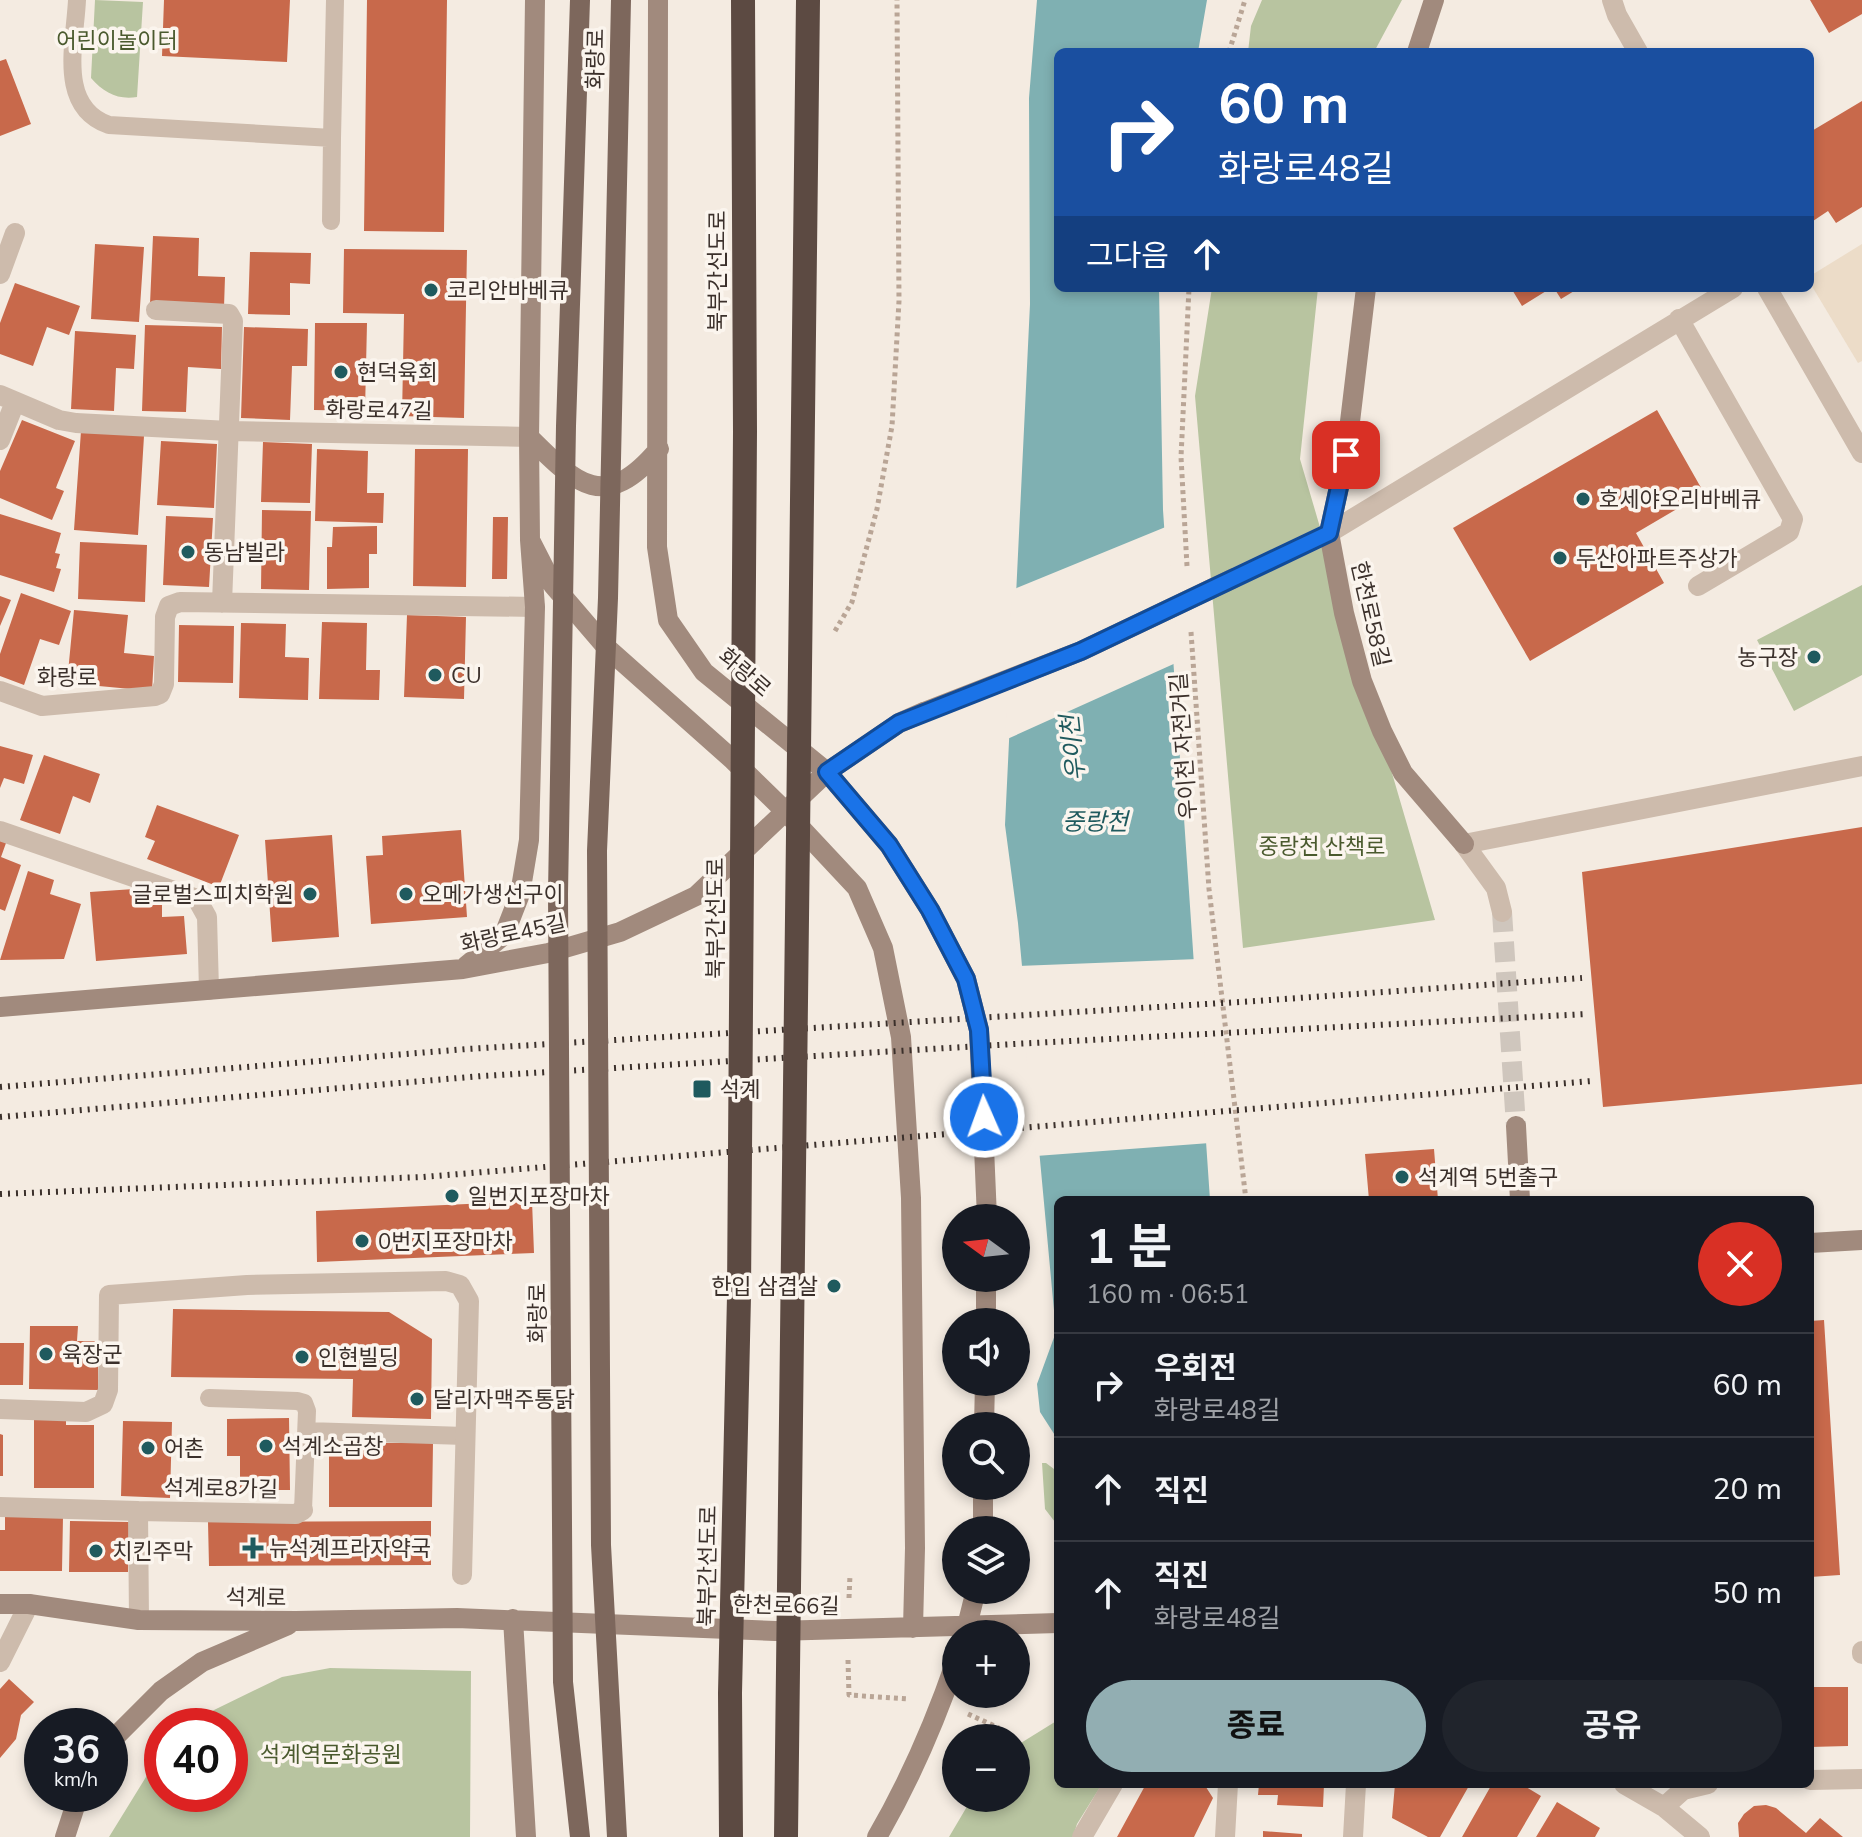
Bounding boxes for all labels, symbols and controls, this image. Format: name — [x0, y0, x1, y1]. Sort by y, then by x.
park label: 어린이놀이터 — [56, 26, 178, 56]
street label: 화랑로 — [580, 28, 612, 90]
text: 60 m — [1218, 66, 1349, 143]
icon: right — [1086, 80, 1190, 184]
text: 화랑로48길 — [1218, 145, 1394, 194]
street label: 북부간선도로 — [703, 210, 733, 332]
icon: ahead — [1185, 232, 1229, 276]
text: 그다음 — [1086, 236, 1169, 277]
place label: 코리안바베큐 — [447, 276, 568, 306]
marker: 코리안바베큐 — [422, 281, 440, 299]
place label: 현덕육회 — [357, 358, 438, 388]
marker: 현덕육회 — [332, 363, 350, 381]
street label: 화랑로47길 — [325, 395, 433, 427]
pin — [1312, 421, 1380, 489]
icon: arrive — [1324, 433, 1368, 477]
place label: 호세야오리바베큐 — [1599, 485, 1761, 515]
marker: 호세야오리바베큐 — [1574, 490, 1592, 508]
place label: 동남빌라 — [204, 538, 285, 568]
marker: 동남빌라 — [179, 543, 197, 561]
place label: 두산아파트주상가 — [1576, 544, 1738, 574]
marker: 두산아파트주상가 — [1551, 549, 1569, 567]
street label: 한천로58길 — [1343, 559, 1397, 670]
street label: 화랑로 — [712, 642, 777, 704]
place label: 농구장 — [1737, 643, 1798, 673]
marker: 농구장 — [1805, 648, 1823, 666]
place label: CU — [451, 661, 482, 691]
street label: 화랑로 — [37, 663, 97, 693]
marker: CU — [426, 666, 444, 684]
street label: 우이천 자전거길 — [1164, 671, 1204, 820]
water label: 우이천 — [1053, 710, 1092, 783]
water label: 중랑천 — [1062, 806, 1131, 838]
park label: 중랑천 산책로 — [1258, 832, 1386, 862]
street label: 북부간선도로 — [701, 857, 731, 979]
place label: 글로벌스피치학원 — [132, 880, 294, 910]
place label: 오메가생선구이 — [422, 880, 564, 910]
marker: 글로벌스피치학원 — [301, 885, 319, 903]
marker: 오메가생선구이 — [397, 885, 415, 903]
street label: 화랑로45길 — [458, 908, 569, 960]
place label: 석계 — [720, 1075, 760, 1105]
position arrow — [942, 1075, 1026, 1159]
marker: 석계 — [691, 1078, 713, 1100]
place label: 석계역 5번출구 — [1418, 1163, 1558, 1193]
marker: 석계역 5번출구 — [1393, 1168, 1411, 1186]
place label: 일번지포장마차 — [468, 1182, 610, 1212]
marker: 일번지포장마차 — [443, 1187, 461, 1205]
north arrow — [942, 1204, 1030, 1292]
map controls — [942, 1204, 1030, 1812]
text: 1 분 — [1086, 1214, 1172, 1280]
button: close — [1698, 1222, 1782, 1306]
place label: 0번지포장마차 — [378, 1227, 513, 1257]
marker: 0번지포장마차 — [353, 1232, 371, 1250]
place label: 한입 삼겹살 — [711, 1272, 818, 1302]
marker: 한입 삼겹살 — [825, 1277, 843, 1295]
text: 160 m · 06:51 — [1086, 1277, 1249, 1312]
street label: 화랑로 — [523, 1283, 553, 1343]
button: sound — [942, 1308, 1030, 1396]
place label: 육장군 — [62, 1340, 123, 1370]
place label: 인현빌딩 — [318, 1343, 399, 1373]
marker: 육장군 — [37, 1345, 55, 1363]
marker: 인현빌딩 — [293, 1348, 311, 1366]
text: 우회전 — [1154, 1348, 1237, 1389]
icon: right — [1086, 1363, 1130, 1407]
text: 60 m — [1713, 1365, 1782, 1406]
place label: 달리자맥주통닭 — [433, 1385, 575, 1415]
marker: 달리자맥주통닭 — [408, 1390, 426, 1408]
text: 화랑로48길 — [1154, 1393, 1281, 1428]
button: search — [942, 1412, 1030, 1500]
place label: 석계소곱창 — [282, 1432, 383, 1462]
place label: 어촌 — [164, 1434, 204, 1464]
marker: 석계소곱창 — [257, 1437, 275, 1455]
marker: 어촌 — [139, 1439, 157, 1457]
icon: ahead — [1086, 1467, 1130, 1511]
text: 20 m — [1713, 1469, 1782, 1510]
text: 직진 — [1154, 1471, 1209, 1512]
street label: 석계로8가길 — [164, 1473, 278, 1505]
street label: 북부간선도로 — [692, 1505, 724, 1627]
button: layers — [942, 1516, 1030, 1604]
place label: 뉴석계프라자약국 — [269, 1534, 431, 1564]
place label: 치킨주막 — [112, 1537, 193, 1567]
marker: 뉴석계프라자약국 — [244, 1539, 262, 1557]
marker: 치킨주막 — [87, 1542, 105, 1560]
text: 직진 — [1154, 1556, 1209, 1597]
icon: ahead — [1086, 1571, 1130, 1615]
text: 50 m — [1713, 1573, 1782, 1614]
street label: 석계로 — [225, 1582, 287, 1614]
street label: 한천로66길 — [732, 1590, 840, 1622]
text: 화랑로48길 — [1154, 1601, 1281, 1636]
button: + — [942, 1620, 1030, 1708]
button: 종료 — [1086, 1680, 1426, 1772]
button: 공유 — [1442, 1680, 1782, 1772]
speed limit sign: 40 — [144, 1708, 248, 1812]
text: 36 — [52, 1723, 100, 1777]
button: − — [942, 1724, 1030, 1812]
park label: 석계역문화공원 — [260, 1740, 402, 1770]
text: km/h — [54, 1766, 98, 1793]

